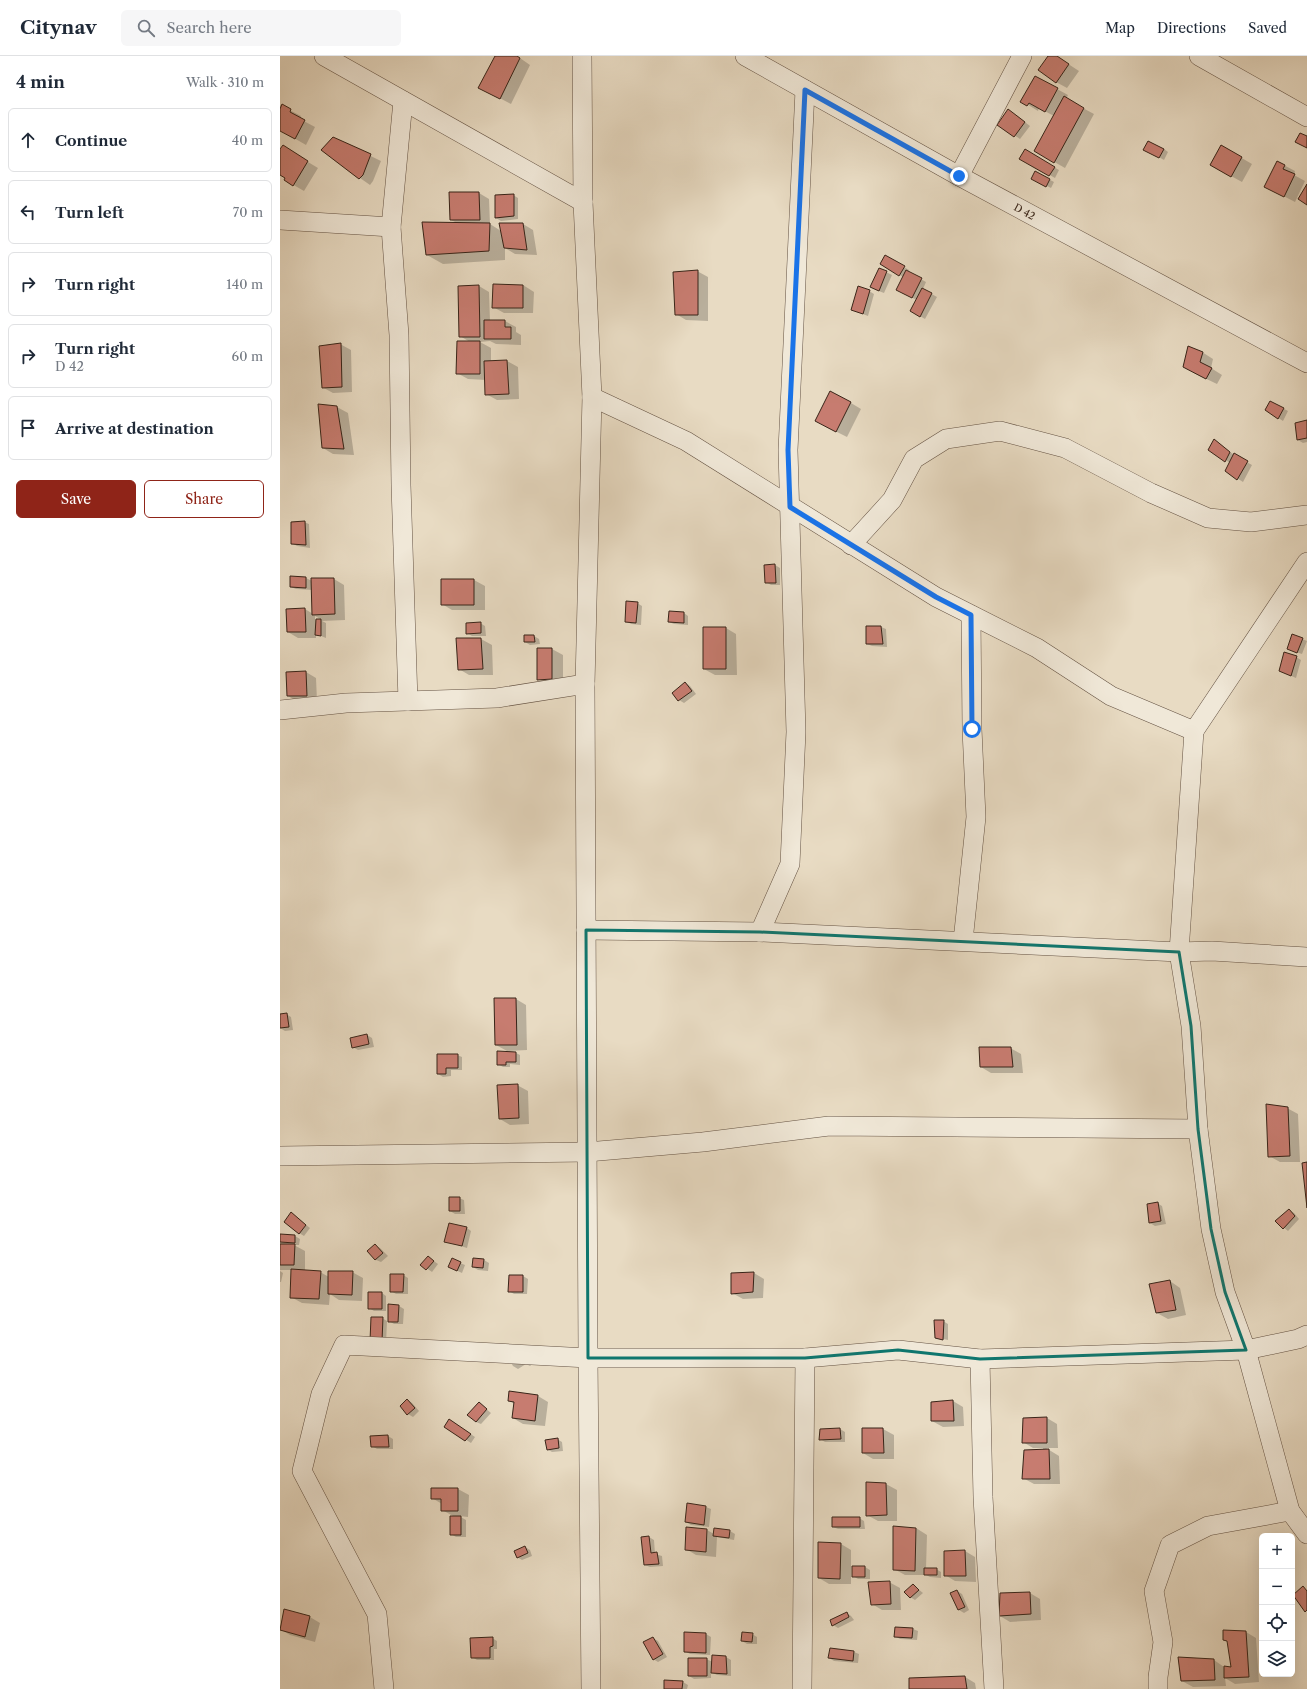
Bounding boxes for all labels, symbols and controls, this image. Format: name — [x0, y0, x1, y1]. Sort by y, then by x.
search box — [121, 10, 401, 46]
text: Citynav — [20, 16, 97, 39]
icon: search — [135, 17, 157, 39]
text: Search here — [167, 18, 252, 37]
text: Map — [1105, 19, 1135, 37]
text: Directions — [1157, 19, 1226, 37]
text: Saved — [1248, 19, 1287, 37]
text: 4 min — [16, 72, 65, 92]
text: Walk · 310 m — [186, 74, 264, 90]
icon: ahead — [17, 129, 39, 151]
text: Continue — [55, 131, 127, 150]
text: 40 m — [232, 132, 263, 148]
route end — [950, 167, 968, 185]
icon: left — [17, 201, 39, 223]
street label: D 42 — [1012, 201, 1038, 223]
text: Turn left — [55, 203, 124, 222]
text: 70 m — [233, 204, 263, 220]
icon: right — [17, 273, 39, 295]
text: Turn right — [55, 275, 135, 294]
text: 140 m — [226, 276, 263, 292]
text: Turn right — [55, 339, 135, 358]
icon: right — [17, 345, 39, 367]
text: 60 m — [232, 348, 263, 364]
text: D 42 — [55, 358, 84, 374]
icon: arrive — [17, 417, 39, 439]
text: Arrive at destination — [55, 419, 214, 438]
button: Save — [16, 480, 136, 518]
button: Share — [144, 480, 264, 518]
route start — [963, 720, 981, 738]
map controls — [1259, 1533, 1295, 1677]
button: + — [1259, 1533, 1295, 1569]
button: − — [1259, 1569, 1295, 1605]
button: locate — [1259, 1605, 1295, 1641]
button: layers — [1259, 1641, 1295, 1677]

